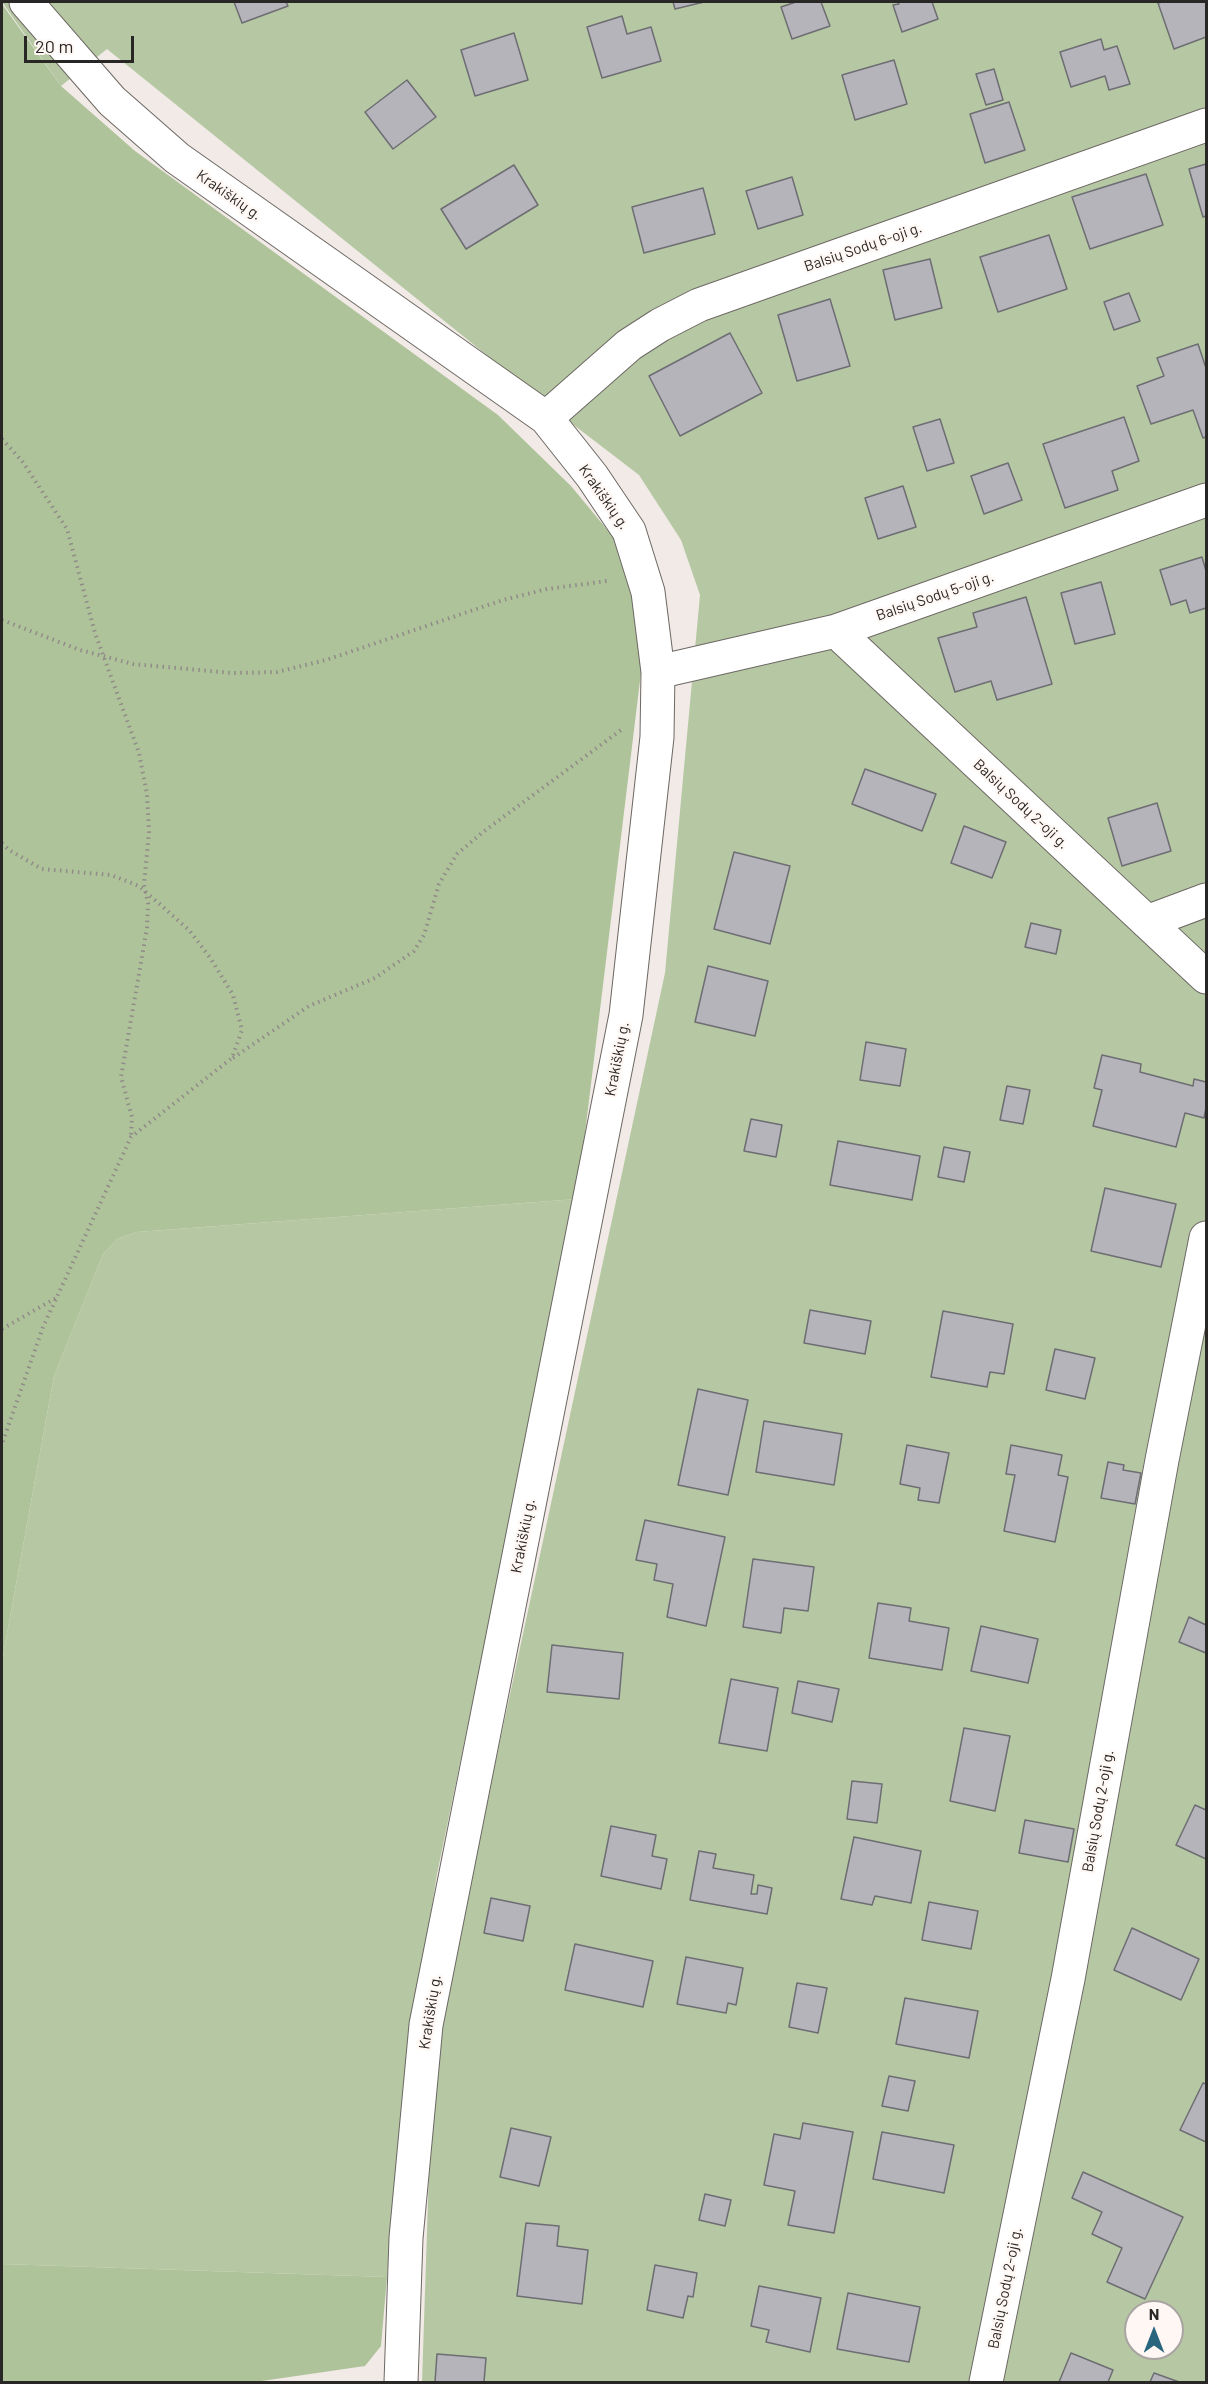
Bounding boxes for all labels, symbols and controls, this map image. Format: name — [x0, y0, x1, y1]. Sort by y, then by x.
scale bar — [27, 24, 136, 62]
text: 20 m — [35, 35, 73, 57]
street label: Krakiškių g. — [193, 166, 265, 224]
street label: Balsių Sodų 6-oji g. — [802, 218, 924, 276]
street label: Krakiškių g. — [575, 461, 633, 533]
street label: Balsių Sodų 5-oji g. — [874, 567, 996, 625]
street label: Balsių Sodų 2-oji g. — [970, 755, 1072, 853]
street label: Krakiškių g. — [601, 1020, 633, 1098]
street label: Krakiškių g. — [507, 1497, 539, 1575]
street label: Balsių Sodų 2-oji g. — [1078, 1749, 1118, 1873]
street label: Krakiškių g. — [415, 1973, 445, 2051]
street label: Balsių Sodų 2-oji g. — [984, 2226, 1026, 2350]
north arrow — [1124, 2300, 1184, 2360]
text: N — [1149, 2304, 1159, 2323]

